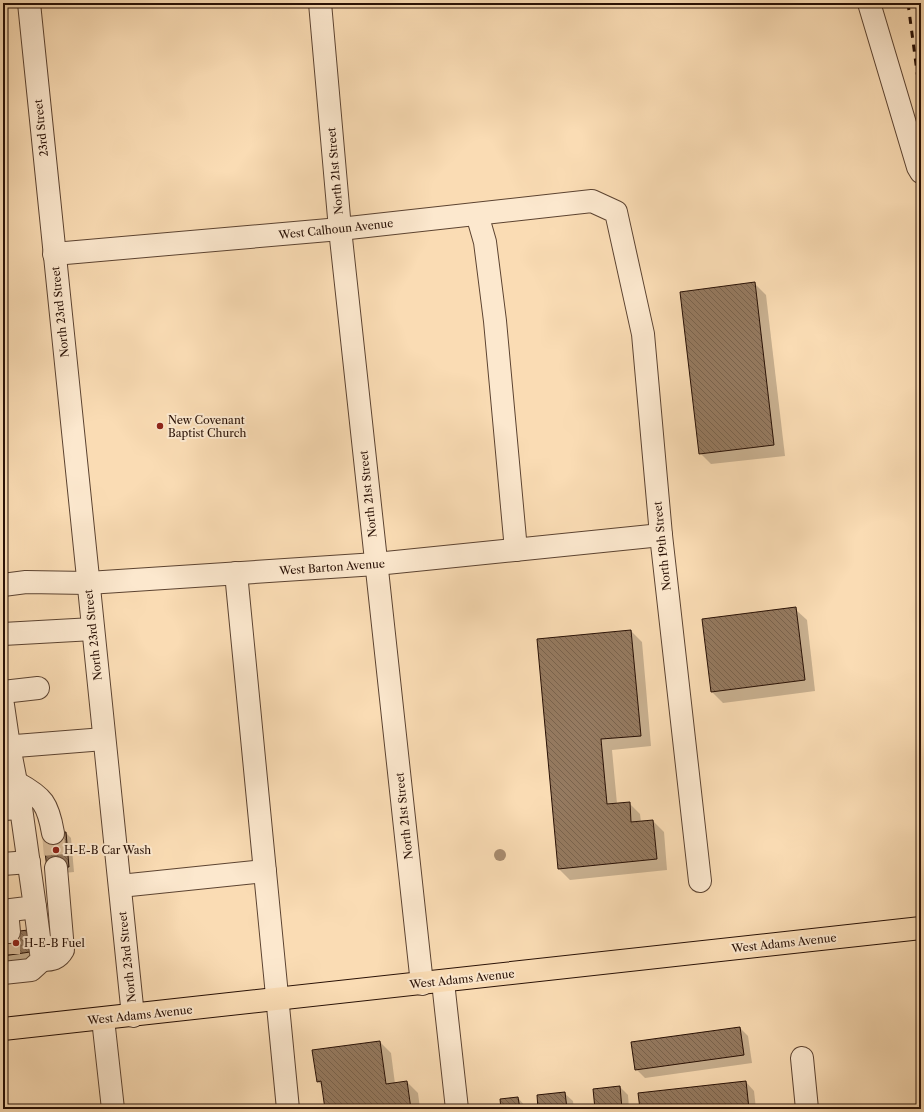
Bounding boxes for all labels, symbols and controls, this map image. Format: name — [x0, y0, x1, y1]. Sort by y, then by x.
street label: 23rd Street — [31, 98, 51, 157]
street label: North 21st Street — [324, 127, 346, 215]
street label: West Calhoun Avenue — [277, 216, 394, 242]
street label: North 23rd Street — [48, 266, 72, 358]
place label: New Covenant Baptist Church — [168, 413, 246, 440]
marker: New Covenant Baptist Church — [155, 421, 165, 431]
street label: North 21st Street — [356, 450, 380, 538]
street label: North 19th Street — [650, 500, 674, 591]
street label: West Barton Avenue — [278, 556, 385, 578]
street label: North 23rd Street — [81, 589, 105, 681]
street label: North 21st Street — [392, 772, 416, 860]
place label: H-E-B Car Wash — [64, 843, 151, 857]
marker: H-E-B Car Wash — [51, 845, 61, 855]
street label: North 23rd Street — [115, 911, 139, 1003]
street label: West Adams Avenue — [730, 931, 837, 956]
place label: H-E-B Fuel — [24, 936, 85, 950]
marker: H-E-B Fuel — [11, 938, 21, 948]
street label: West Adams Avenue — [408, 967, 515, 992]
street label: West Adams Avenue — [86, 1003, 193, 1028]

